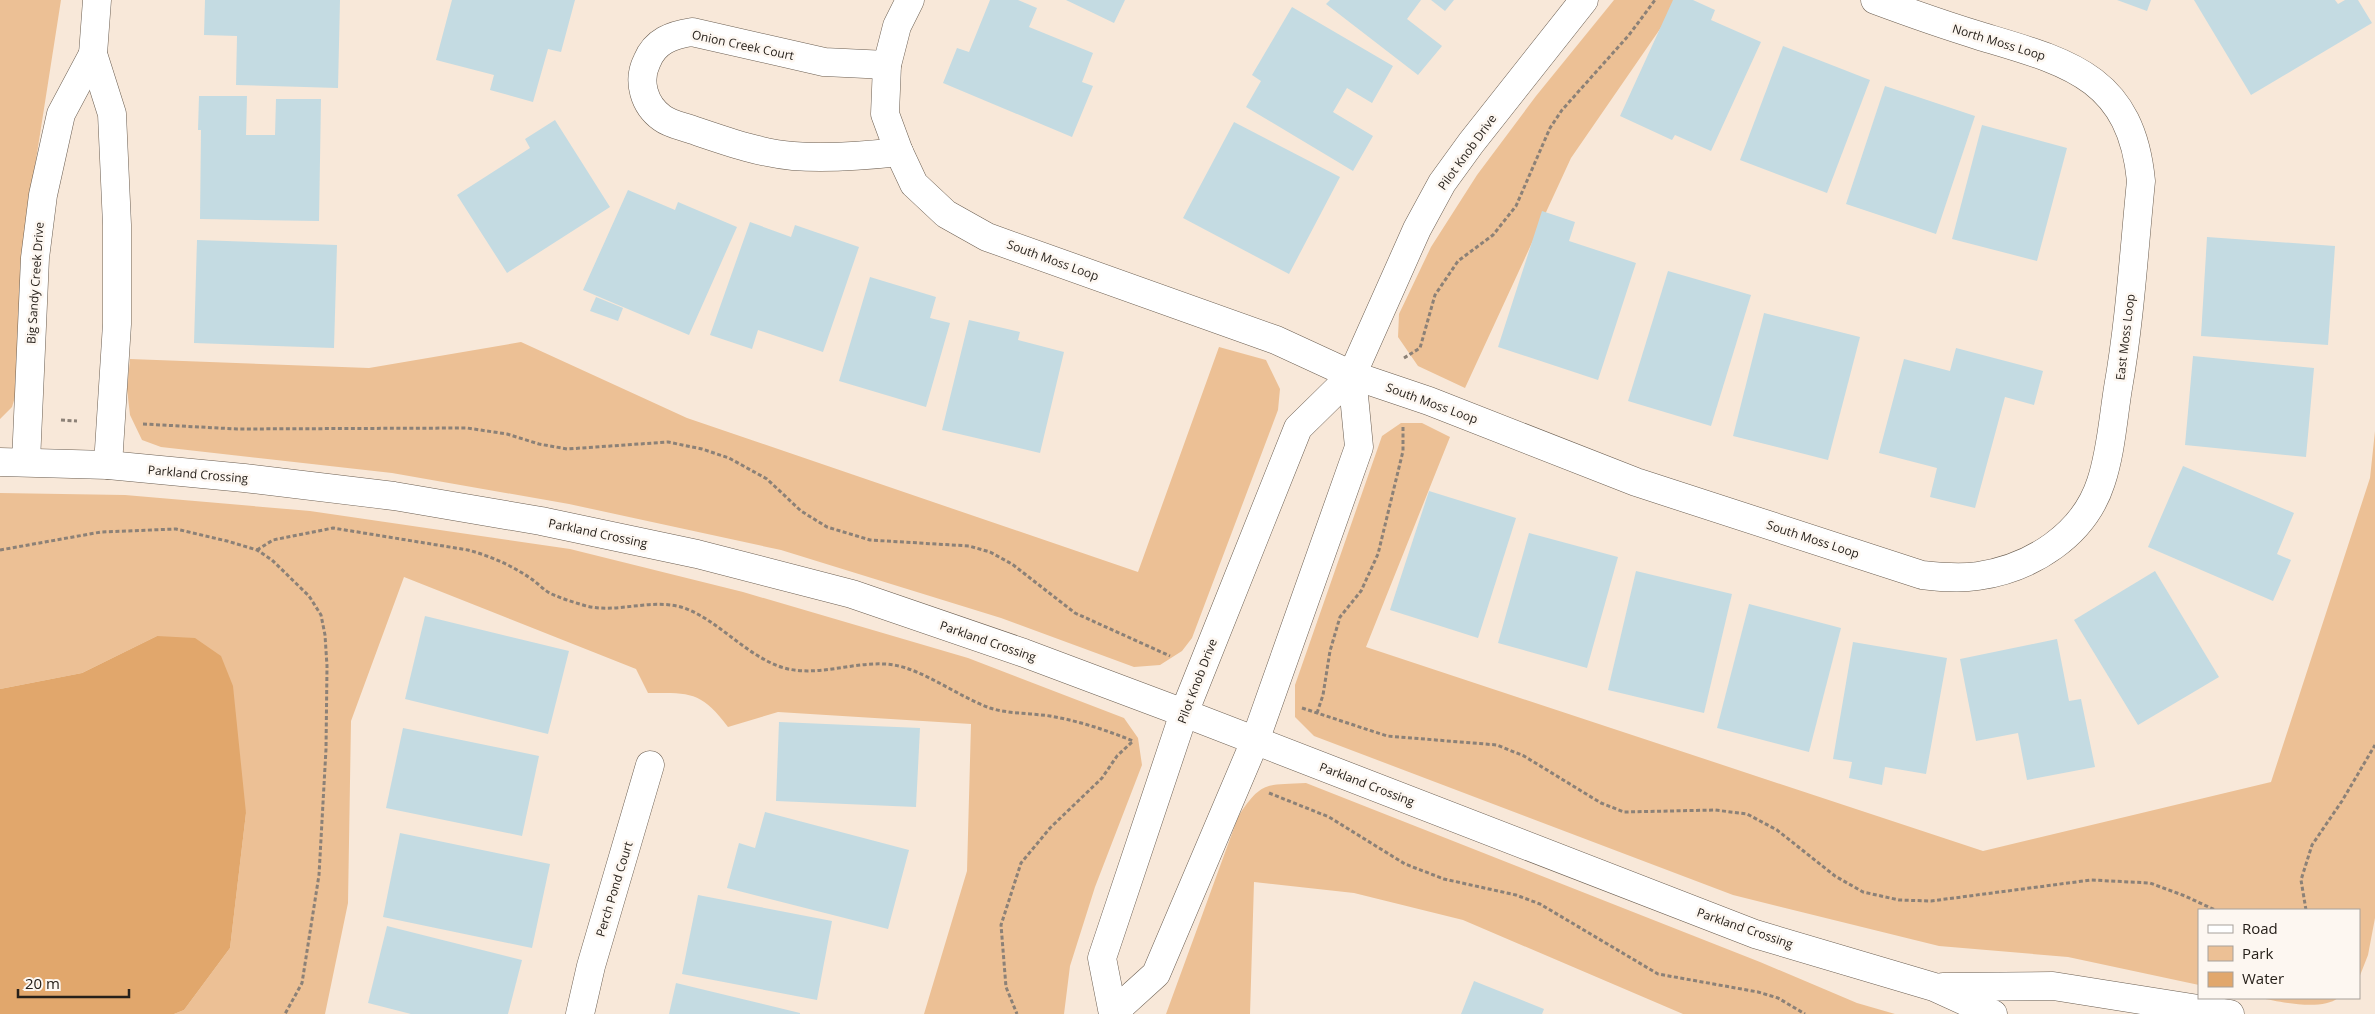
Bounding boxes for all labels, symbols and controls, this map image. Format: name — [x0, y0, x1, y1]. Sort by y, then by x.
street label: North Moss Loop — [1950, 20, 2048, 64]
street label: Onion Creek Court — [690, 26, 796, 64]
street label: Pilot Knob Drive — [1434, 111, 1500, 193]
street label: Big Sandy Creek Drive — [22, 221, 48, 345]
street label: South Moss Loop — [1005, 236, 1101, 284]
street label: East Moss Loop — [2111, 293, 2139, 381]
street label: South Moss Loop — [1384, 379, 1480, 427]
street label: Parkland Crossing — [147, 461, 249, 487]
street label: Parkland Crossing — [547, 514, 649, 552]
street label: South Moss Loop — [1764, 516, 1862, 562]
street label: Parkland Crossing — [938, 617, 1039, 666]
street label: Pilot Knob Drive — [1173, 636, 1221, 726]
street label: Parkland Crossing — [1317, 758, 1417, 810]
street label: Perch Pond Court — [591, 839, 637, 939]
street label: Parkland Crossing — [1695, 904, 1796, 953]
legend — [2198, 909, 2360, 999]
text: Road — [2242, 918, 2278, 938]
text: Park — [2242, 943, 2273, 963]
scale bar — [18, 966, 129, 998]
text: Water — [2242, 968, 2284, 988]
text: 20 m — [25, 973, 60, 993]

